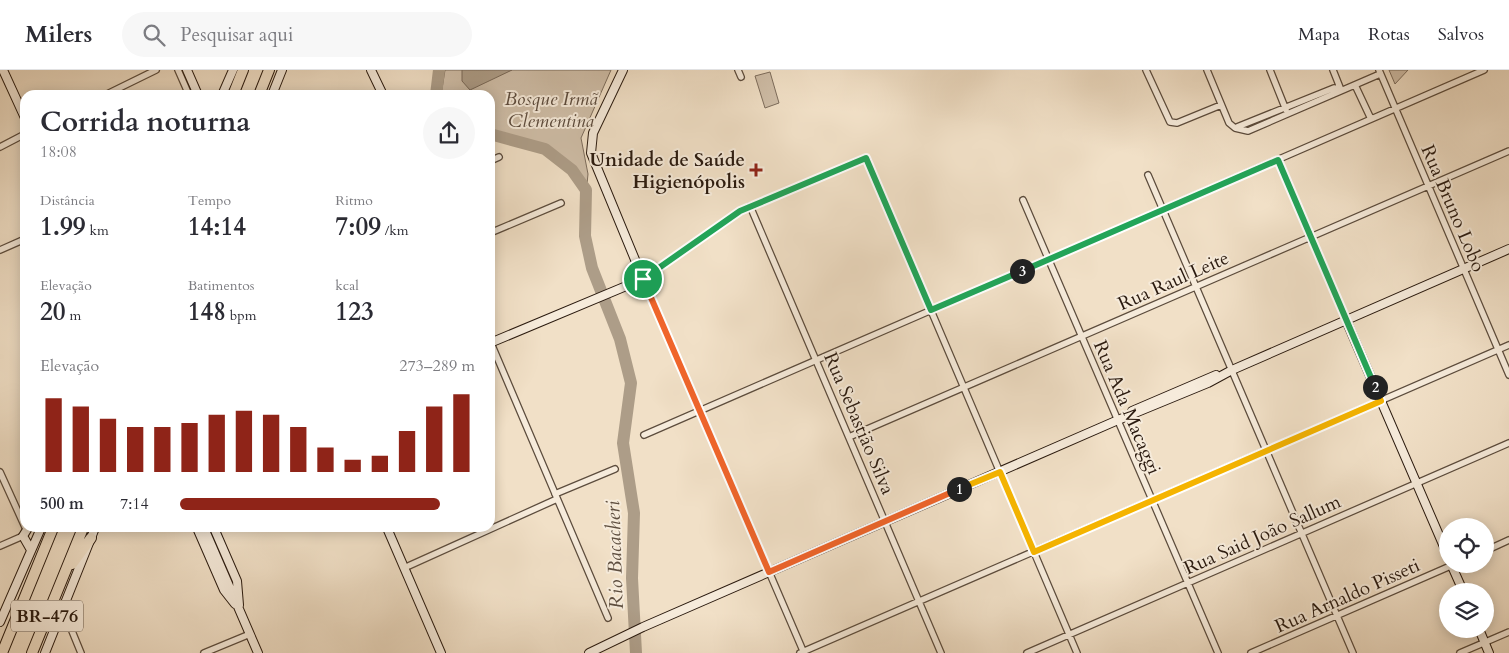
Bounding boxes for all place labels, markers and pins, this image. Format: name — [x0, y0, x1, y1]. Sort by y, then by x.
place label: Unidade de Saúde Higienópolis — [589, 147, 745, 195]
marker: Unidade de Saúde Higienópolis — [749, 163, 763, 177]
pin — [622, 258, 664, 300]
pin: 3 — [1010, 258, 1034, 284]
pin: 2 — [1362, 374, 1388, 400]
pin: 1 — [946, 476, 972, 502]

